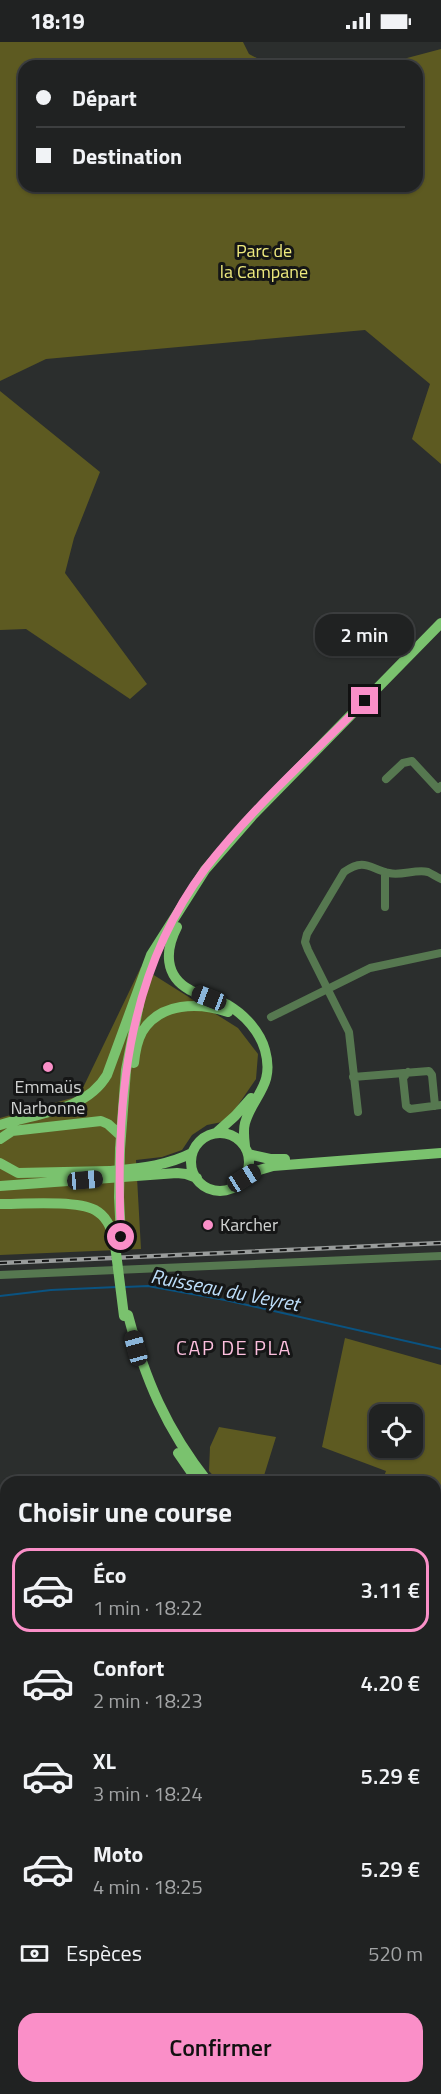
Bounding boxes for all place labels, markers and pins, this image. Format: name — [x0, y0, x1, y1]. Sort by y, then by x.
marker: Emmaüs Narbonne — [41, 1060, 55, 1074]
place label: Emmaüs Narbonne — [11, 1073, 85, 1121]
place label: Karcher — [220, 1211, 278, 1238]
marker: Karcher — [201, 1218, 215, 1232]

